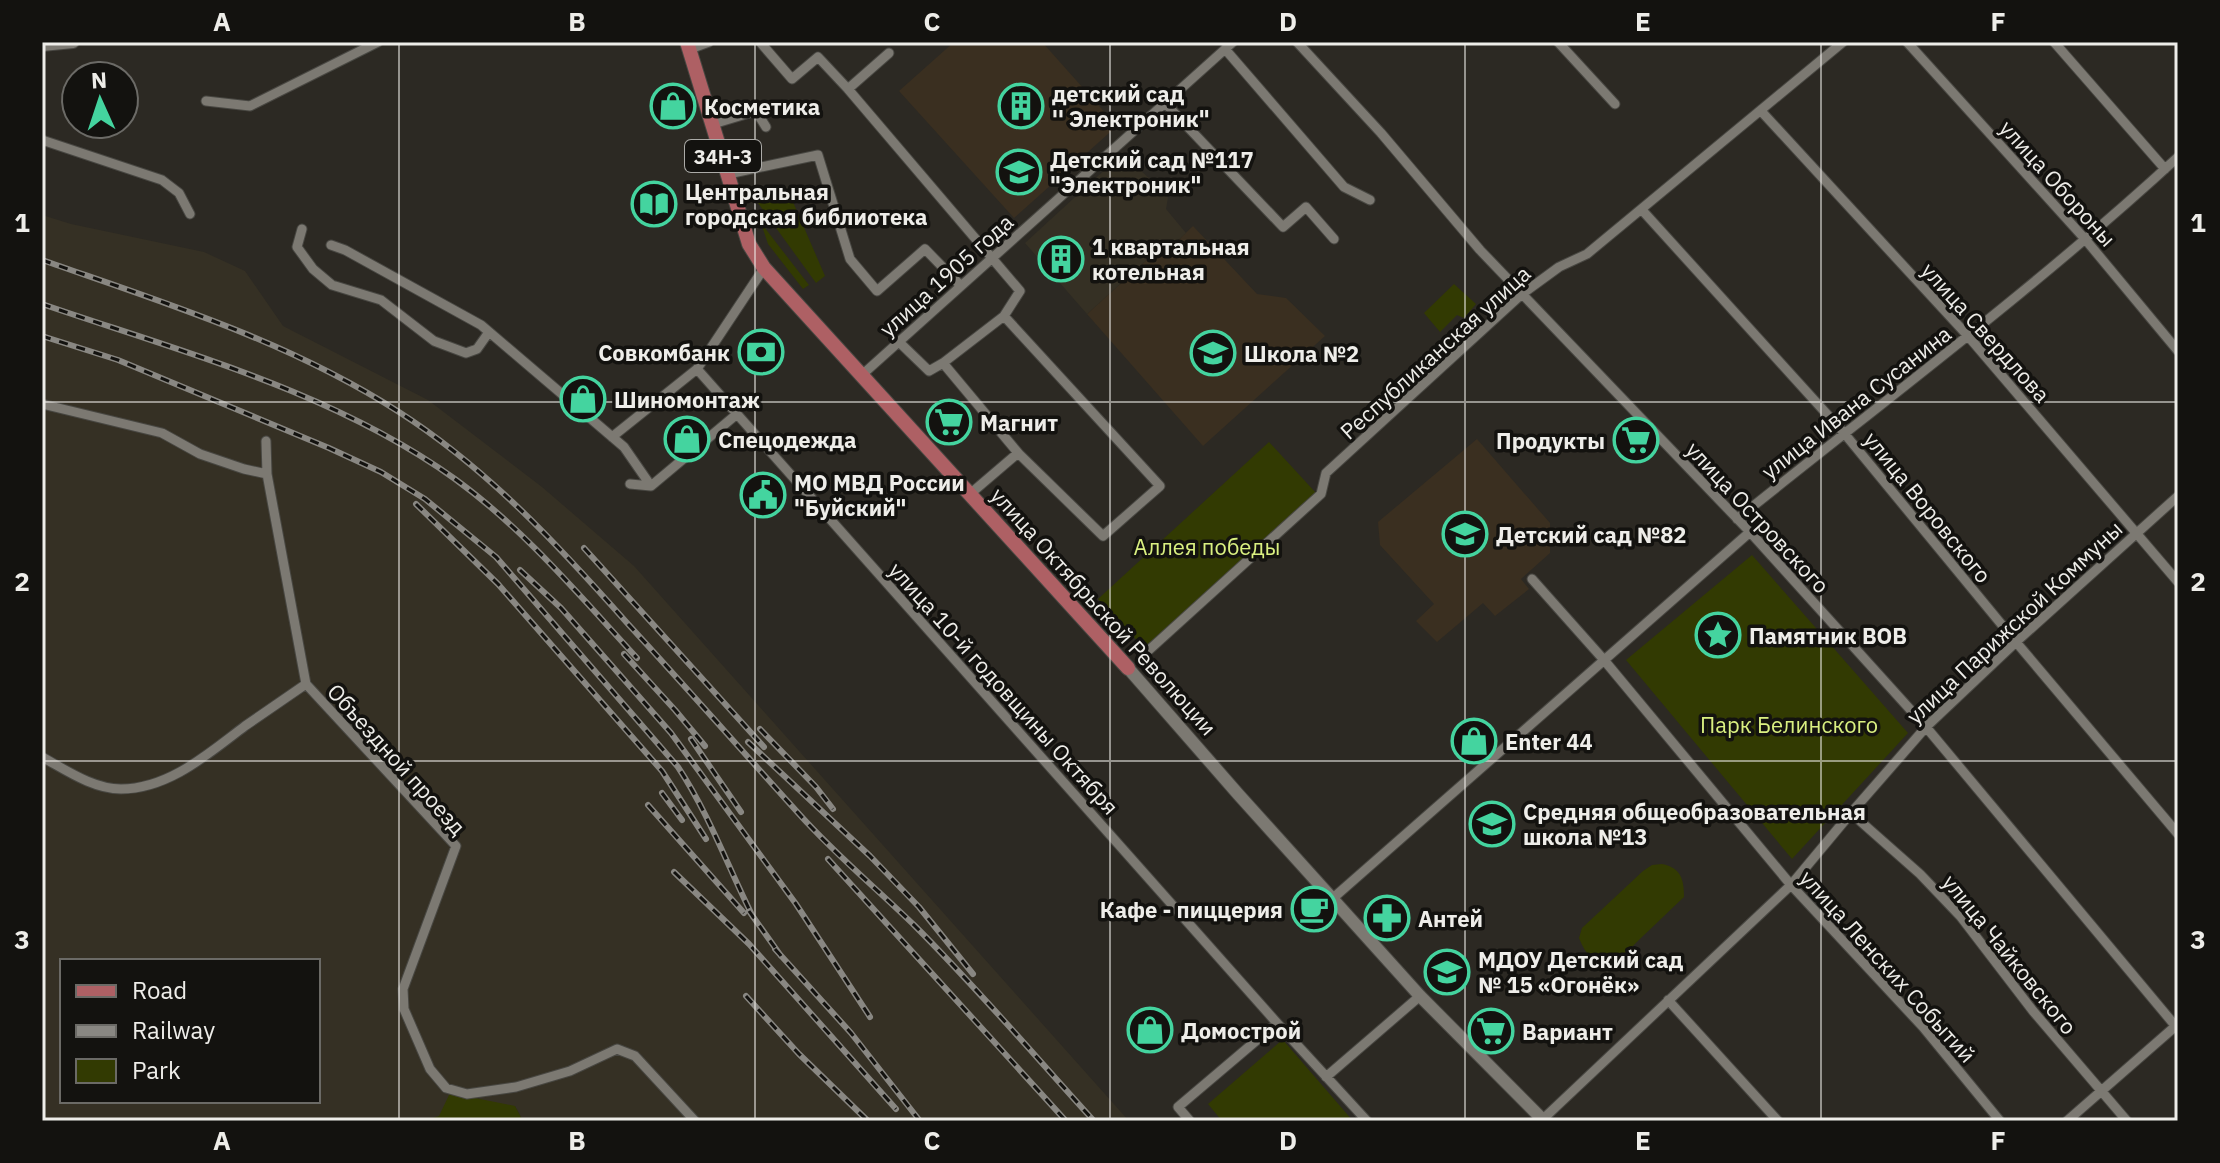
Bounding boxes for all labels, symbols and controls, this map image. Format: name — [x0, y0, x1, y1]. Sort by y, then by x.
text: A — [213, 4, 231, 38]
text: B — [568, 4, 586, 38]
text: C — [924, 4, 941, 38]
text: D — [1279, 4, 1297, 38]
text: E — [1635, 4, 1651, 38]
text: F — [1990, 4, 2006, 38]
north arrow — [60, 60, 140, 140]
text: N — [90, 65, 108, 94]
place label: детский сад '' Электроник" — [1052, 79, 1210, 133]
shop icon: Косметика — [649, 82, 697, 130]
building icon: детский сад '' Электроник" — [997, 82, 1045, 130]
place label: Косметика — [704, 92, 820, 121]
street label: улица Обороны — [1994, 114, 2122, 252]
road number: 34Н-3 — [685, 140, 761, 172]
place label: Детский сад №117 "Электроник" — [1050, 145, 1254, 199]
school or university icon: Детский сад №117 "Электроник" — [995, 148, 1043, 196]
place label: Центральная городская библиотека — [685, 177, 928, 231]
library icon: Центральная городская библиотека — [630, 180, 678, 228]
text: 1 — [14, 205, 30, 239]
text: 1 — [2190, 205, 2206, 239]
street label: улица 1905 года — [873, 207, 1019, 343]
place label: 1 квартальная котельная — [1092, 232, 1250, 286]
building icon: 1 квартальная котельная — [1037, 235, 1085, 283]
street label: улица Свердлова — [1915, 256, 2057, 408]
street label: Республиканская улица — [1334, 259, 1536, 445]
street label: улица Ивана Сусанина — [1755, 319, 1957, 485]
bank icon: Совкомбанк — [737, 328, 785, 376]
school or university icon: Школа №2 — [1189, 329, 1237, 377]
place label: Совкомбанк — [598, 338, 730, 367]
place label: Школа №2 — [1244, 339, 1359, 368]
shop icon: Шиномонтаж — [559, 375, 607, 423]
place label: Шиномонтаж — [614, 385, 760, 414]
supermarket icon: Магнит — [925, 398, 973, 446]
place label: Магнит — [980, 408, 1058, 437]
shop icon: Спецодежда — [663, 415, 711, 463]
supermarket icon: Продукты — [1612, 416, 1660, 464]
place label: Спецодежда — [718, 425, 857, 454]
street label: улица Воровского — [1858, 425, 1998, 589]
place label: Продукты — [1496, 426, 1605, 455]
street label: улица Островского — [1680, 435, 1836, 599]
place label: МО МВД России "Буйский" — [794, 468, 965, 522]
public building icon: МО МВД России "Буйский" — [739, 471, 787, 519]
street label: улица Октябрьской Революции — [985, 481, 1223, 741]
school or university icon: Детский сад №82 — [1441, 510, 1489, 558]
street label: улица Парижской Коммуны — [1900, 514, 2128, 730]
place label: Детский сад №82 — [1496, 520, 1687, 549]
park label: Аллея победы — [1134, 532, 1280, 561]
street label: улица 10-й годовщины Октября — [883, 556, 1125, 820]
text: 2 — [14, 564, 30, 598]
text: 2 — [2190, 564, 2206, 598]
place icon: Памятник ВОВ — [1694, 611, 1742, 659]
place label: Памятник ВОВ — [1749, 621, 1907, 650]
street label: Объездной проезд — [321, 677, 473, 841]
park label: Парк Белинского — [1700, 710, 1878, 739]
shop icon: Enter 44 — [1450, 717, 1498, 765]
place label: Enter 44 — [1505, 727, 1593, 756]
place label: Средняя общеобразовательная школа №13 — [1523, 797, 1866, 851]
school or university icon: Средняя общеобразовательная школа №13 — [1468, 800, 1516, 848]
street label: улица Ленских Событий — [1794, 864, 1982, 1068]
street label: улица Чайковского — [1936, 868, 2084, 1040]
cafe icon: Кафе - пиццерия — [1290, 885, 1338, 933]
pharmacy icon: Антей — [1363, 894, 1411, 942]
place label: Кафе - пиццерия — [1100, 895, 1283, 924]
place label: Антей — [1418, 904, 1483, 933]
text: 3 — [14, 922, 30, 956]
text: 3 — [2190, 922, 2206, 956]
place label: МДОУ Детский сад № 15 «Огонёк» — [1478, 945, 1684, 999]
school or university icon: МДОУ Детский сад № 15 «Огонёк» — [1423, 948, 1471, 996]
legend — [60, 959, 320, 1103]
text: Road — [132, 974, 187, 1006]
shop icon: Домострой — [1126, 1006, 1174, 1054]
supermarket icon: Вариант — [1467, 1007, 1515, 1055]
text: Railway — [132, 1014, 215, 1046]
place label: Домострой — [1181, 1016, 1301, 1045]
place label: Вариант — [1522, 1017, 1613, 1046]
text: Park — [132, 1054, 181, 1086]
text: A — [213, 1123, 231, 1157]
text: B — [568, 1123, 586, 1157]
text: C — [924, 1123, 941, 1157]
text: D — [1279, 1123, 1297, 1157]
text: E — [1635, 1123, 1651, 1157]
text: F — [1990, 1123, 2006, 1157]

